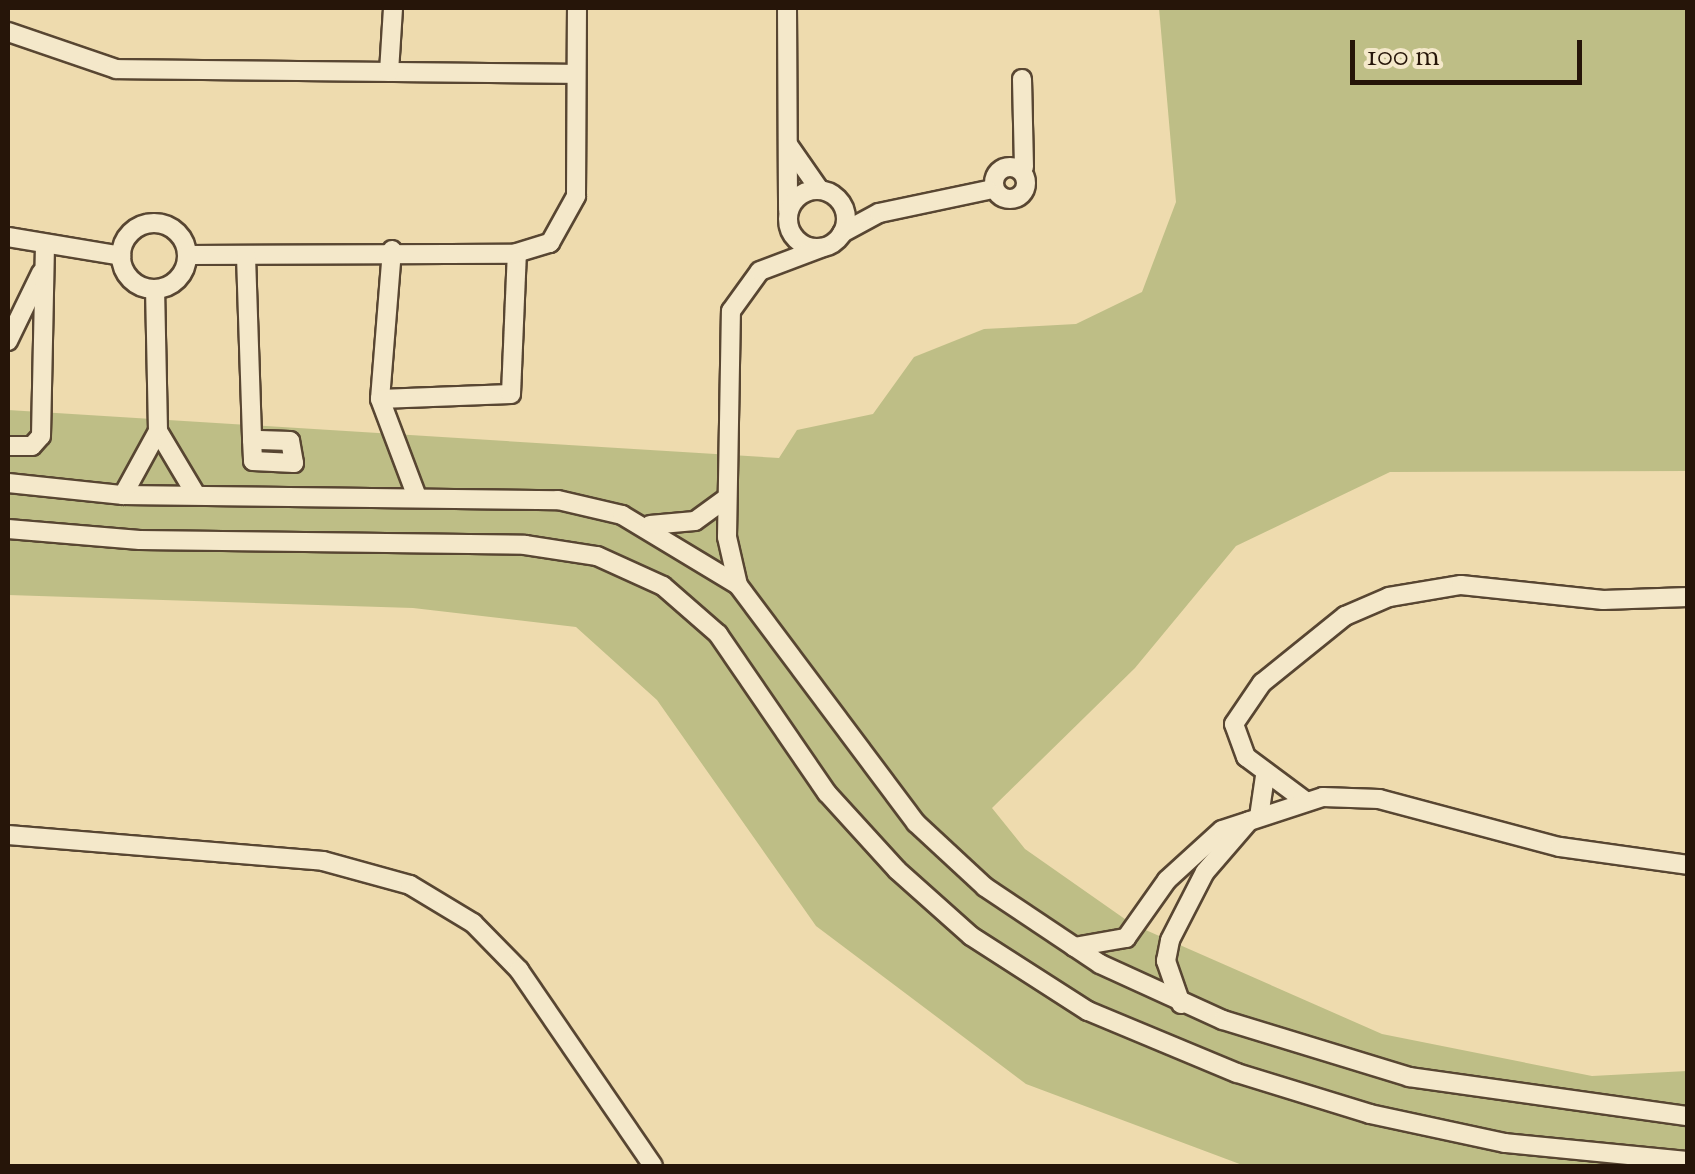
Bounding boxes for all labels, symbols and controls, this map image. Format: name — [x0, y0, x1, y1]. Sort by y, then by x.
scale bar — [1355, 20, 1588, 82]
text: 100 m — [1367, 36, 1440, 79]

